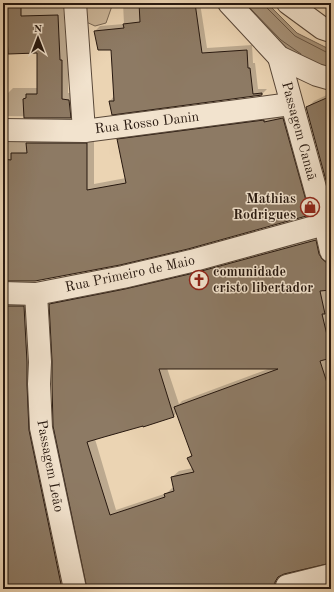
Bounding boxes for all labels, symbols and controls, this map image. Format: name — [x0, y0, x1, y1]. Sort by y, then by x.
north arrow — [18, 18, 58, 58]
text: N — [34, 24, 43, 35]
street label: Passagem Canaã — [279, 80, 319, 182]
street label: Rua Rosso Danin — [94, 110, 200, 136]
place label: Mathias Rodrigues — [233, 192, 296, 222]
shop icon: Mathias Rodrigues — [299, 196, 321, 218]
street label: Rua Primeiro de Maio — [64, 253, 196, 295]
place label: comunidade cristo libertador — [213, 265, 313, 295]
church icon: comunidade cristo libertador — [188, 269, 210, 291]
street label: Passagem Leão — [34, 419, 66, 513]

